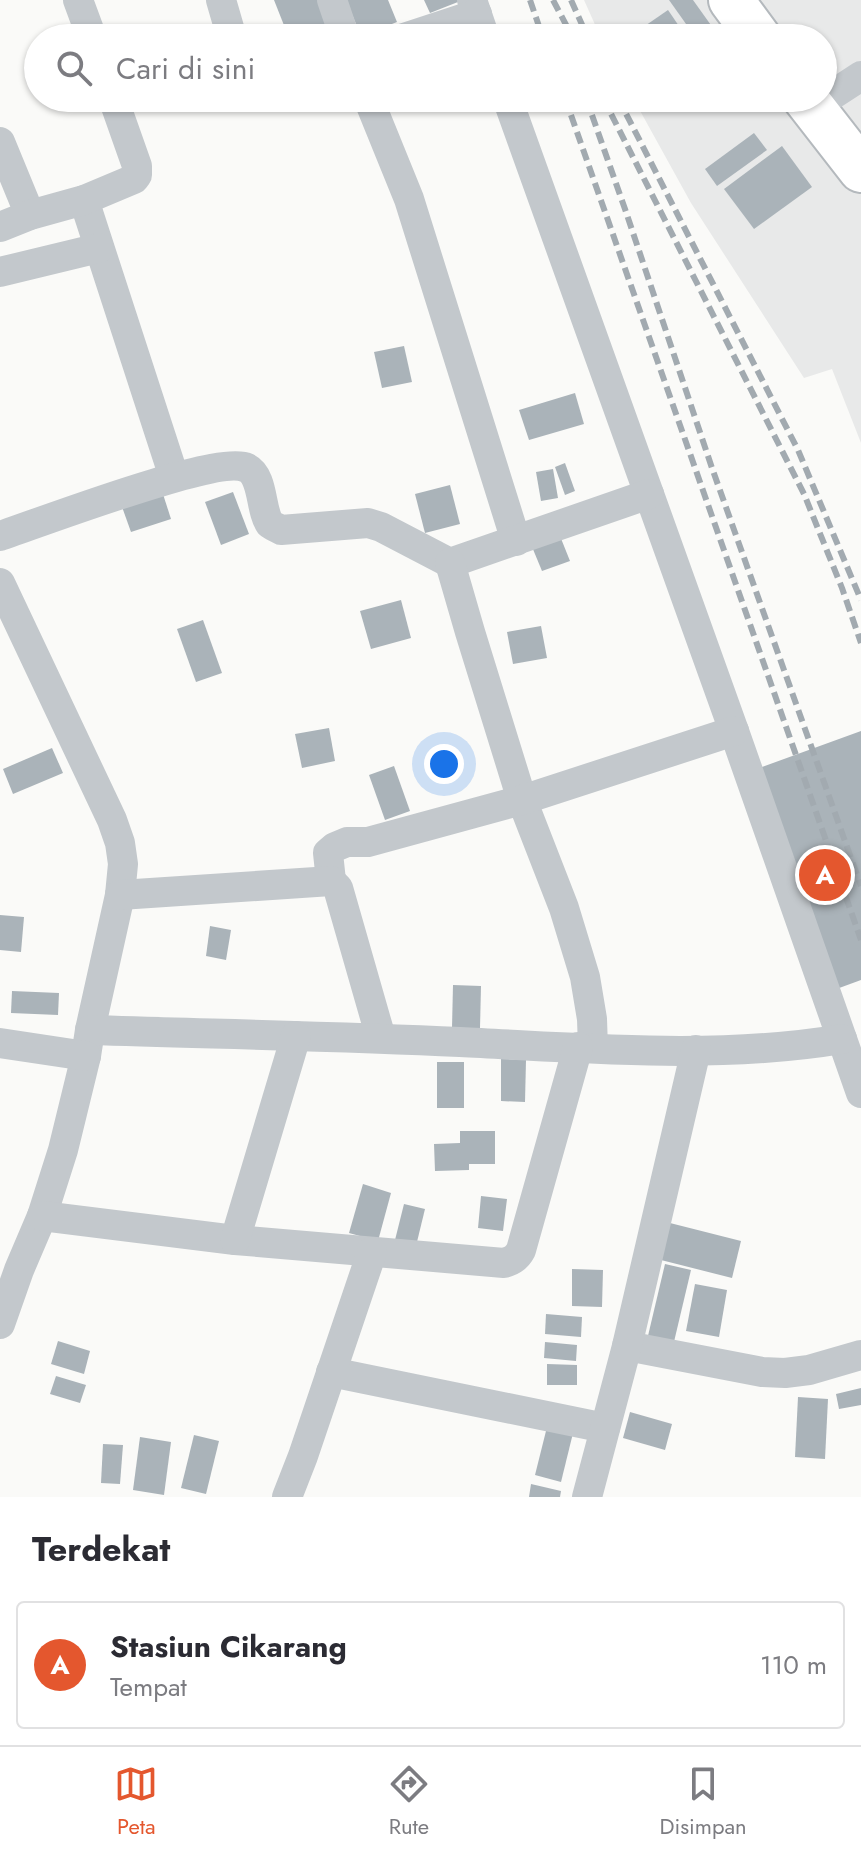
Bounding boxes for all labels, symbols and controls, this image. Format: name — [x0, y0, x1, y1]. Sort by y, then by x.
search box — [24, 24, 837, 112]
icon: search — [52, 46, 96, 90]
text: Cari di sini — [116, 47, 255, 90]
your location — [424, 744, 464, 784]
pin: A — [799, 845, 851, 905]
text: Terdekat — [32, 1525, 170, 1574]
text: Stasiun Cikarang — [110, 1625, 347, 1668]
text: A — [50, 1646, 70, 1684]
text: 110 m — [760, 1646, 827, 1684]
text: Tempat — [110, 1668, 187, 1706]
tab: Peta — [114, 1762, 158, 1842]
tab: Rute — [387, 1762, 431, 1842]
tab: Disimpan — [660, 1762, 747, 1842]

